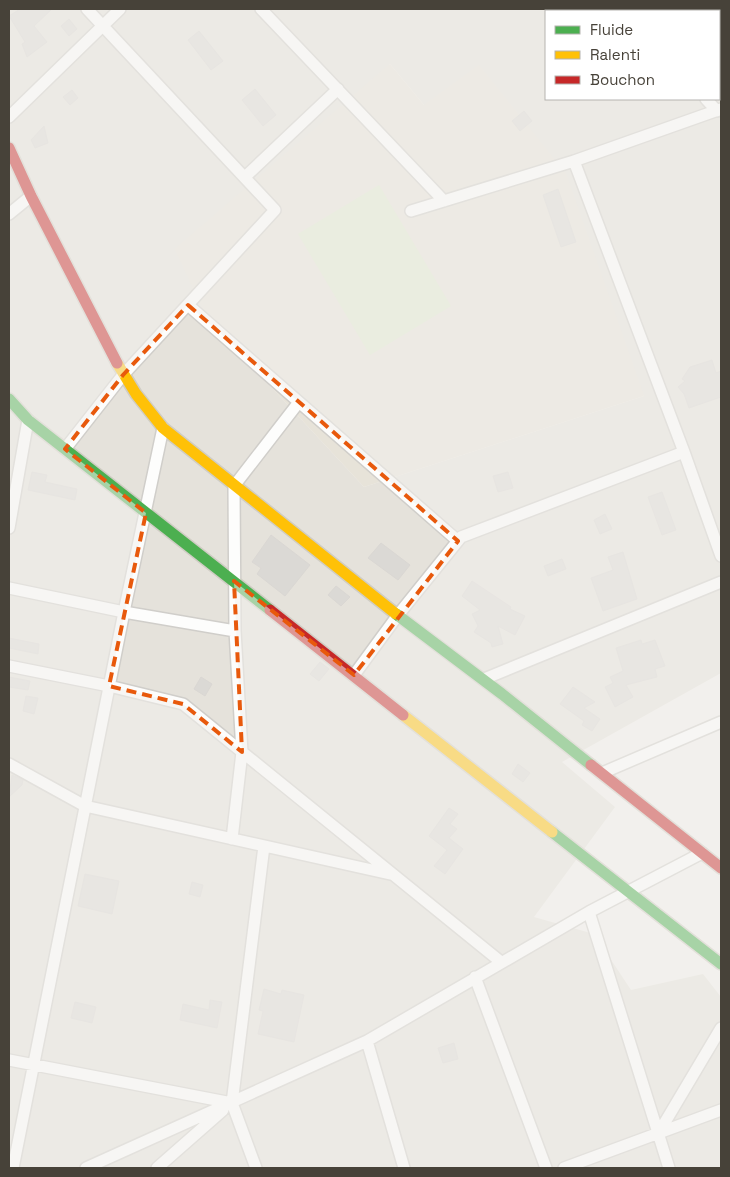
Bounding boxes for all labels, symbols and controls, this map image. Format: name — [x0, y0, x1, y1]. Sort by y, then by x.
legend — [545, 10, 720, 100]
text: Fluide — [590, 20, 633, 39]
text: Ralenti — [590, 45, 640, 64]
text: Bouchon — [590, 70, 655, 89]

